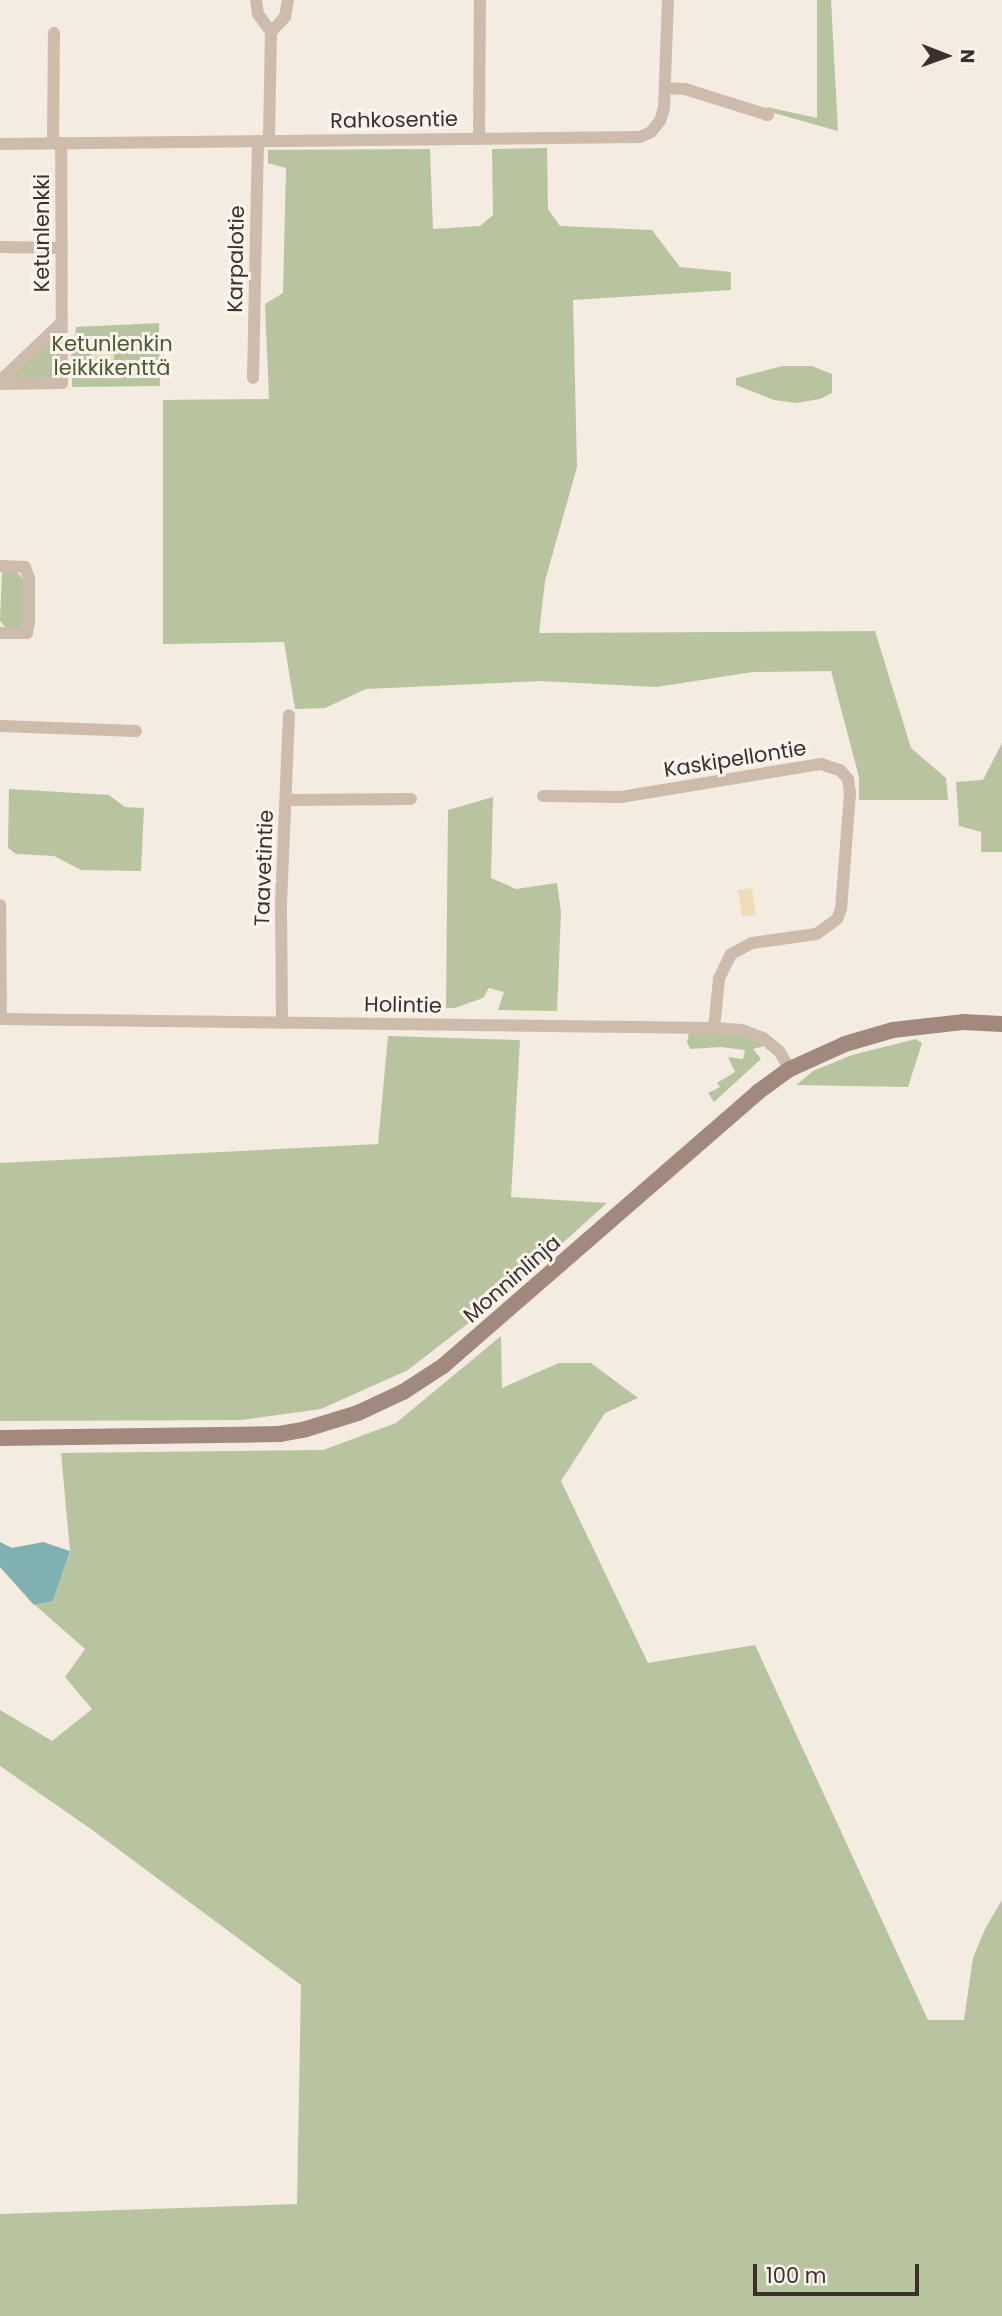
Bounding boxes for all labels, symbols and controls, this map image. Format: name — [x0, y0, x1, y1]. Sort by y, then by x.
north arrow — [911, 21, 981, 91]
text: N — [954, 49, 981, 64]
street label: Rahkosentie — [330, 106, 458, 134]
street label: Ketunlenkki — [29, 174, 55, 292]
street label: Karpalotie — [222, 205, 250, 313]
park label: Ketunlenkin leikkikenttä — [51, 331, 173, 381]
street label: Kaskipellontie — [662, 735, 808, 783]
street label: Taavetintie — [249, 809, 279, 927]
street label: Holintie — [364, 992, 442, 1018]
street label: Monninlinja — [458, 1230, 566, 1328]
scale bar — [757, 2250, 923, 2294]
text: 100 m — [766, 2261, 826, 2290]

